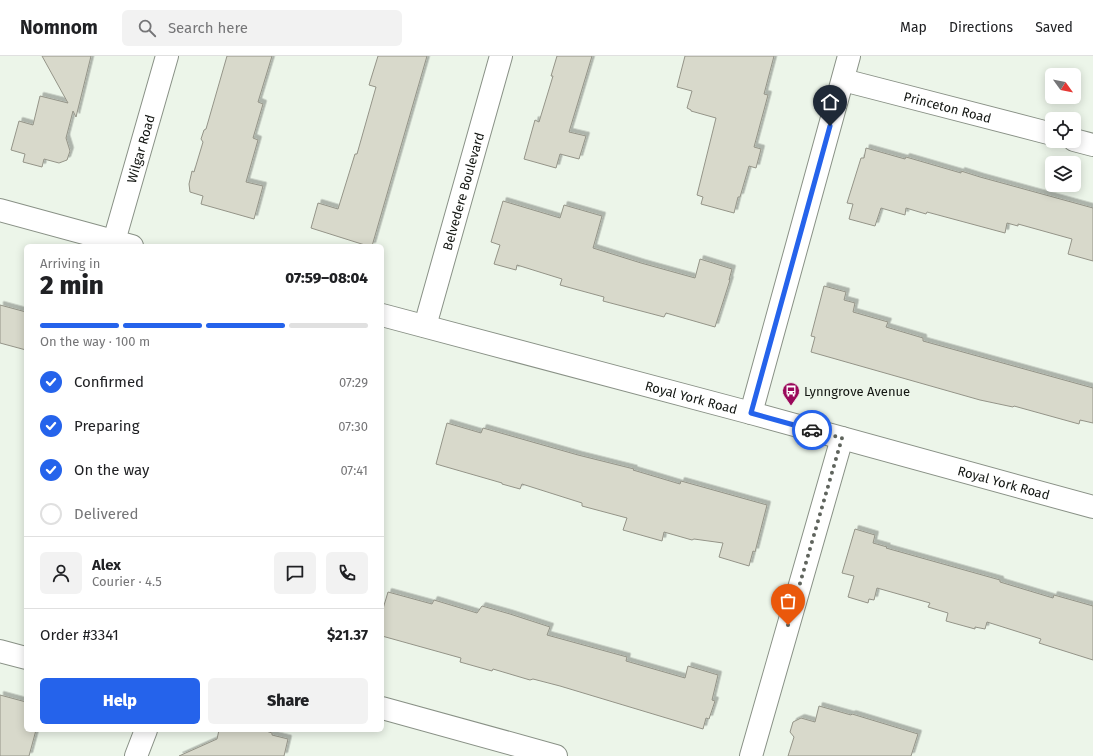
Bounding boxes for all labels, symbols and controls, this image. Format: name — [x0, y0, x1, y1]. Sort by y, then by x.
search box — [122, 10, 402, 46]
text: Nomnom — [20, 16, 98, 39]
icon: search — [136, 17, 158, 39]
text: Search here — [168, 19, 248, 37]
text: Map — [900, 19, 927, 36]
text: Directions — [949, 19, 1013, 36]
text: Saved — [1035, 19, 1073, 36]
north arrow — [1045, 68, 1081, 104]
map controls — [1045, 68, 1081, 192]
pin — [813, 85, 847, 126]
street label: Princeton Road — [902, 89, 993, 126]
icon: home — [819, 91, 841, 113]
button: locate — [1045, 112, 1081, 148]
street label: Wilgar Road — [124, 113, 157, 185]
street label: Belvedere Boulevard — [439, 131, 487, 252]
button: layers — [1045, 156, 1081, 192]
text: Arriving in — [40, 256, 100, 271]
text: 07:59–08:04 — [285, 269, 368, 287]
text: 2 min — [40, 270, 104, 301]
text: On the way · 100 m — [40, 334, 150, 349]
icon: check — [40, 371, 62, 393]
text: Confirmed — [74, 373, 144, 391]
text: 07:29 — [339, 375, 368, 390]
street label: Royal York Road — [644, 378, 739, 417]
bus stop icon: Lynngrove Avenue — [781, 381, 801, 406]
place label: Lynngrove Avenue — [804, 384, 910, 399]
courier — [792, 410, 832, 450]
icon: check — [40, 415, 62, 437]
text: Preparing — [74, 417, 139, 435]
text: 07:30 — [338, 419, 368, 434]
icon: car — [801, 419, 823, 441]
icon: check — [40, 459, 62, 481]
text: On the way — [74, 461, 149, 479]
text: 07:41 — [340, 463, 368, 478]
street label: Royal York Road — [956, 463, 1052, 502]
text: Delivered — [74, 505, 138, 523]
button: person — [40, 552, 82, 594]
button: chat — [274, 552, 316, 594]
button: phone — [326, 552, 368, 594]
text: Alex — [92, 556, 121, 574]
text: Courier · 4.5 — [92, 574, 162, 589]
pin — [771, 584, 805, 625]
icon: bag — [777, 590, 799, 612]
text: Order #3341 — [40, 626, 119, 644]
text: $21.37 — [327, 626, 368, 644]
button: Help — [40, 678, 200, 724]
button: Share — [208, 678, 368, 724]

